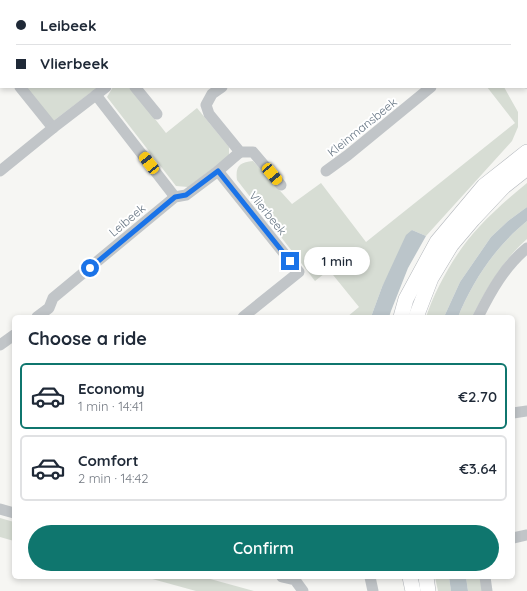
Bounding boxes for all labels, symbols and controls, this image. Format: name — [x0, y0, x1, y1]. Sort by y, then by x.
text: Leibeek — [40, 16, 96, 35]
text: Vlierbeek — [40, 54, 109, 73]
street label: Kleinmansbeek — [324, 94, 400, 160]
car — [137, 150, 161, 176]
car — [260, 161, 284, 187]
street label: Vlierbeek — [246, 188, 290, 238]
street label: Leibeek — [106, 200, 148, 240]
callout: 1 min — [304, 247, 370, 275]
route end — [281, 252, 299, 270]
text: 1 min — [321, 253, 353, 269]
route start — [81, 259, 99, 277]
text: Choose a ride — [28, 327, 147, 350]
icon: car — [30, 378, 66, 414]
text: Economy — [78, 379, 145, 398]
text: €2.70 — [458, 387, 497, 406]
text: 1 min · 14:41 — [78, 398, 144, 414]
icon: car — [30, 450, 66, 486]
text: Comfort — [78, 451, 139, 470]
text: €3.64 — [459, 459, 497, 478]
text: 2 min · 14:42 — [78, 470, 149, 486]
button: Confirm — [28, 525, 499, 571]

